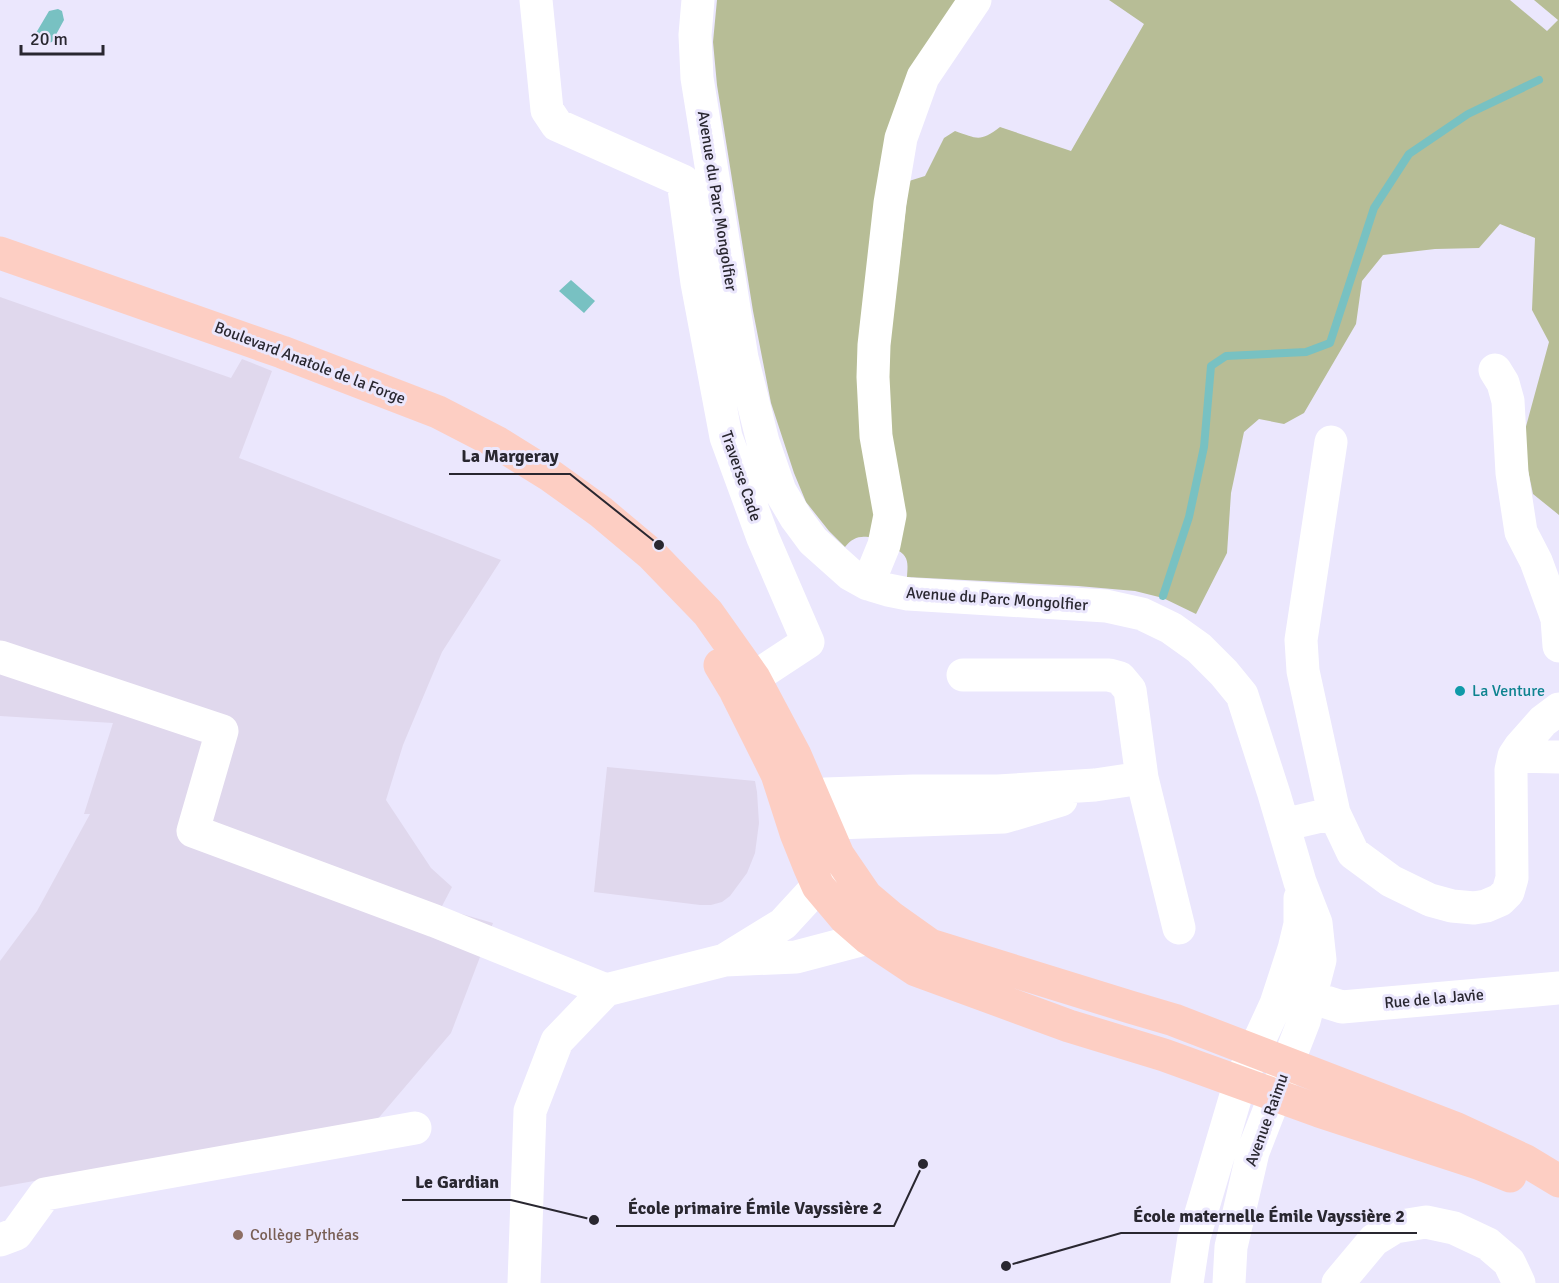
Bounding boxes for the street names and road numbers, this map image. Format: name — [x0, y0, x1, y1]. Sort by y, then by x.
street label: Avenue du Parc Mongolfier — [693, 109, 741, 293]
street label: Boulevard Anatole de la Forge — [212, 317, 408, 409]
street label: Traverse Cade — [716, 428, 766, 524]
street label: Avenue du Parc Mongolfier — [905, 583, 1089, 615]
street label: Rue de la Javie — [1383, 985, 1485, 1013]
street label: Avenue Raimu — [1241, 1071, 1293, 1169]

